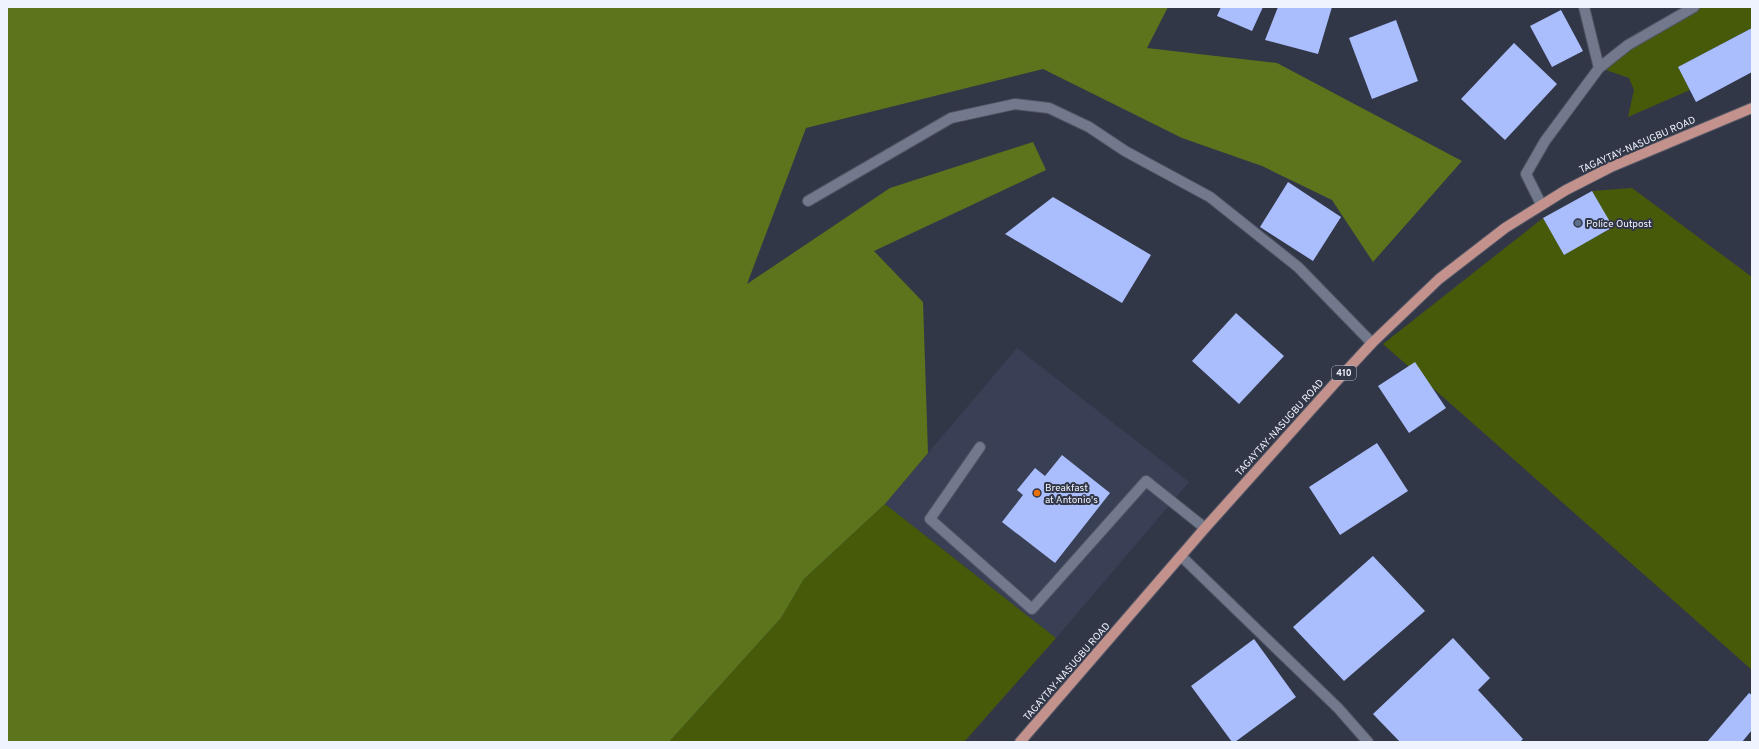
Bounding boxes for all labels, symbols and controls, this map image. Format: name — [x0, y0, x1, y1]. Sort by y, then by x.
street label: TAGAYTAY-NASUGBU ROAD — [1577, 114, 1698, 177]
marker: Police Outpost — [1573, 218, 1583, 228]
place label: Police Outpost — [1586, 218, 1652, 231]
road number: 410 — [1332, 366, 1356, 380]
street label: TAGAYTAY-NASUGBU ROAD — [1233, 377, 1327, 479]
place label: Breakfast at Antonio's — [1045, 482, 1098, 507]
marker: Breakfast at Antonio's — [1032, 488, 1042, 498]
street label: TAGAYTAY-NASUGBU ROAD — [1021, 620, 1114, 724]

